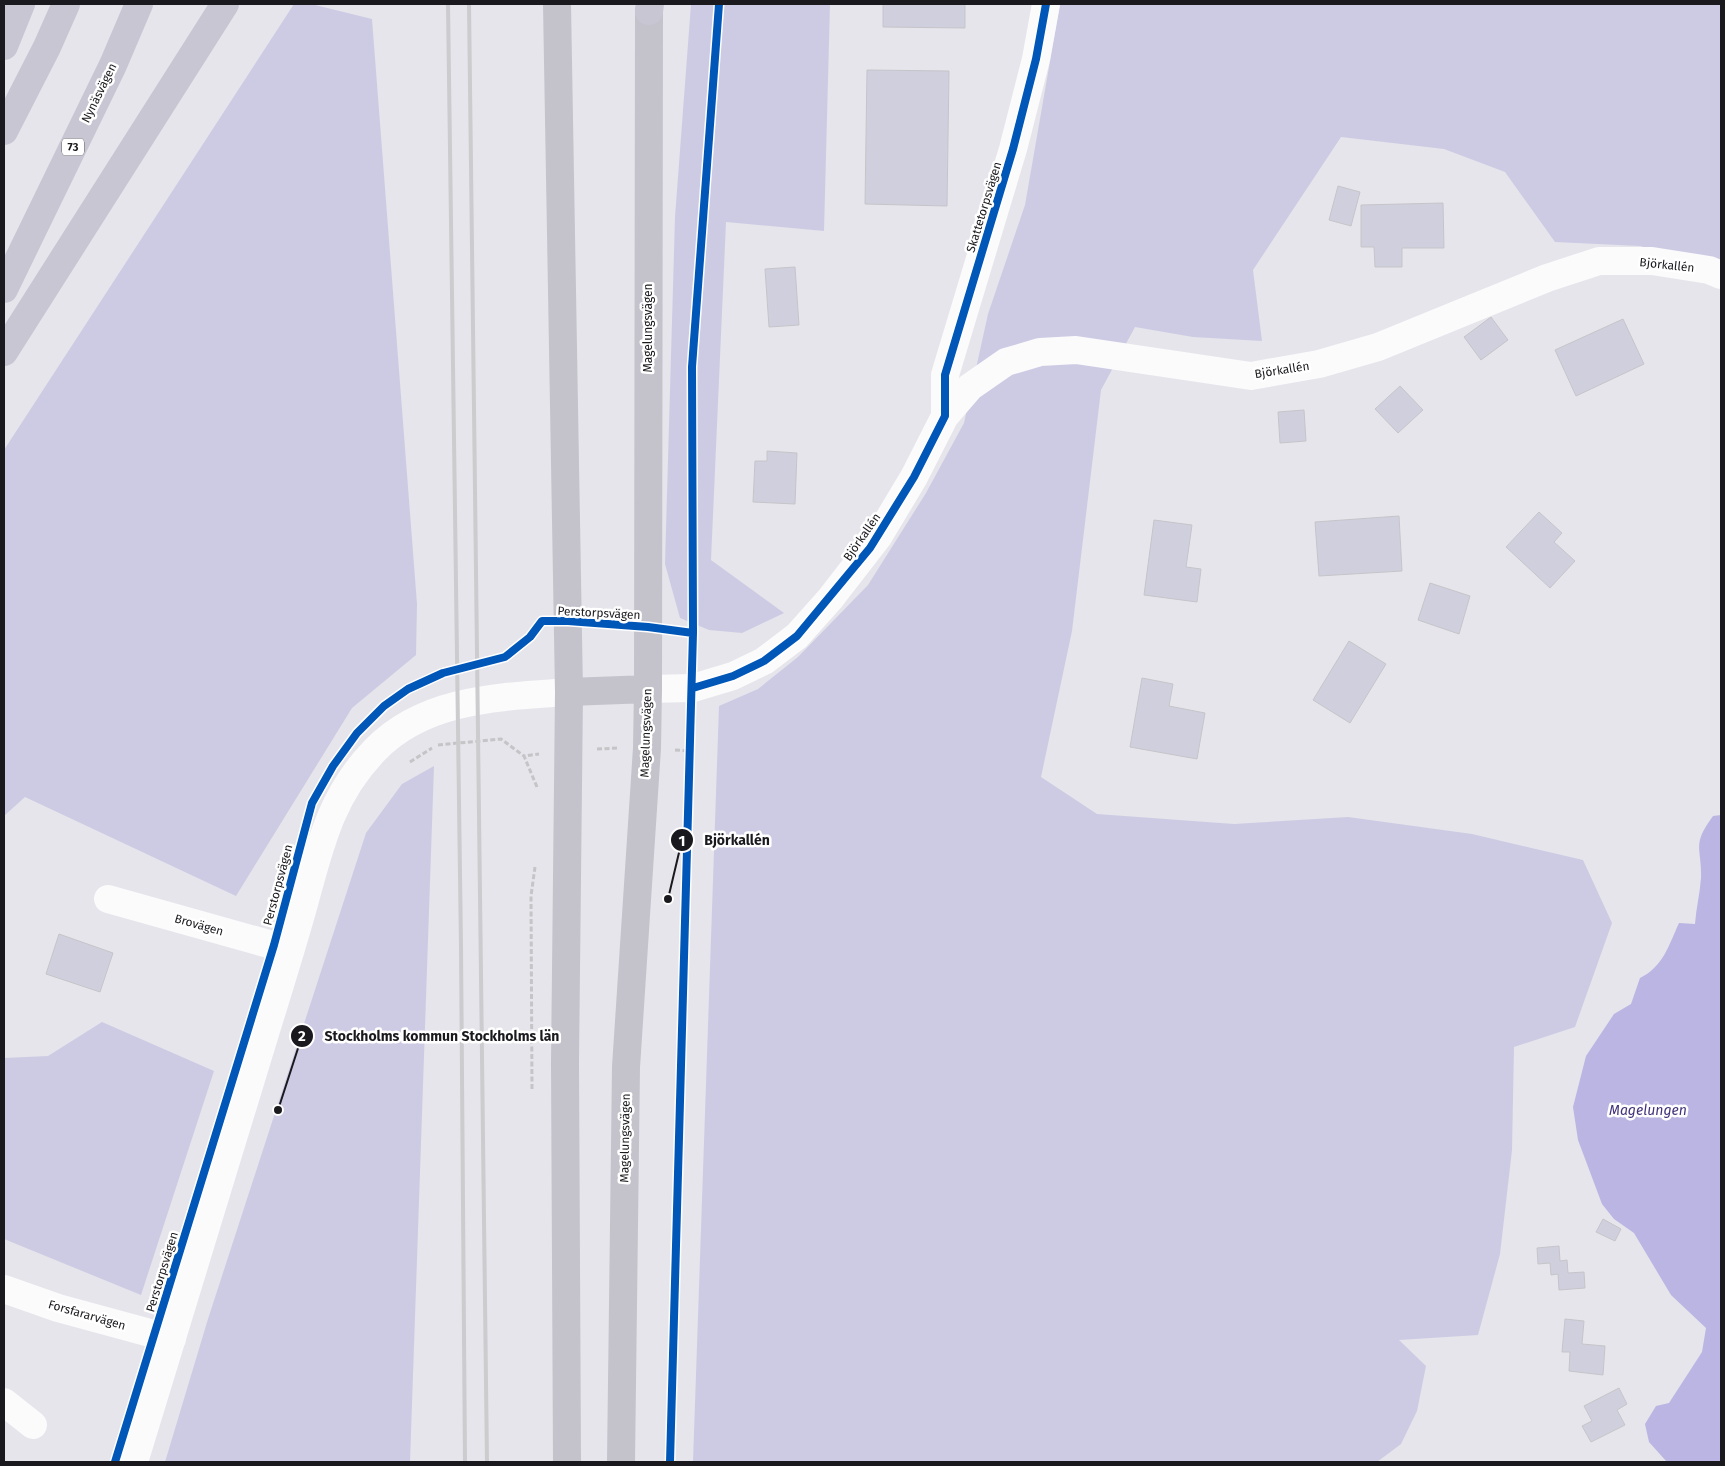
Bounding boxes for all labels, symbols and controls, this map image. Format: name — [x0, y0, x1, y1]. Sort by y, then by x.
street label: Nynäsvägen — [79, 61, 119, 125]
road number: 73 — [62, 138, 84, 156]
street label: Skattetorpsvägen — [964, 160, 1004, 254]
street label: Björkallén — [1639, 255, 1695, 275]
street label: Magelungsvägen — [641, 283, 655, 373]
street label: Björkallén — [1254, 359, 1310, 381]
street label: Björkallén — [840, 510, 884, 564]
street label: Perstorpsvägen — [557, 604, 641, 622]
street label: Magelungsvägen — [637, 688, 655, 778]
callout: Björkallén — [669, 826, 780, 855]
text: 1 — [679, 832, 685, 850]
text: Björkallén — [704, 832, 770, 849]
street label: Perstorpsvägen — [260, 843, 296, 927]
street label: Brovägen — [173, 911, 225, 939]
callout: Stockholms kommun Stockholms län — [290, 1021, 570, 1050]
text: 2 — [298, 1027, 306, 1045]
text: Stockholms kommun Stockholms län — [325, 1028, 559, 1045]
street label: Magelungsvägen — [617, 1093, 633, 1183]
water label: Magelungen — [1609, 1102, 1687, 1119]
street label: Perstorpsvägen — [143, 1230, 181, 1314]
street label: Forsfararvägen — [47, 1297, 127, 1333]

